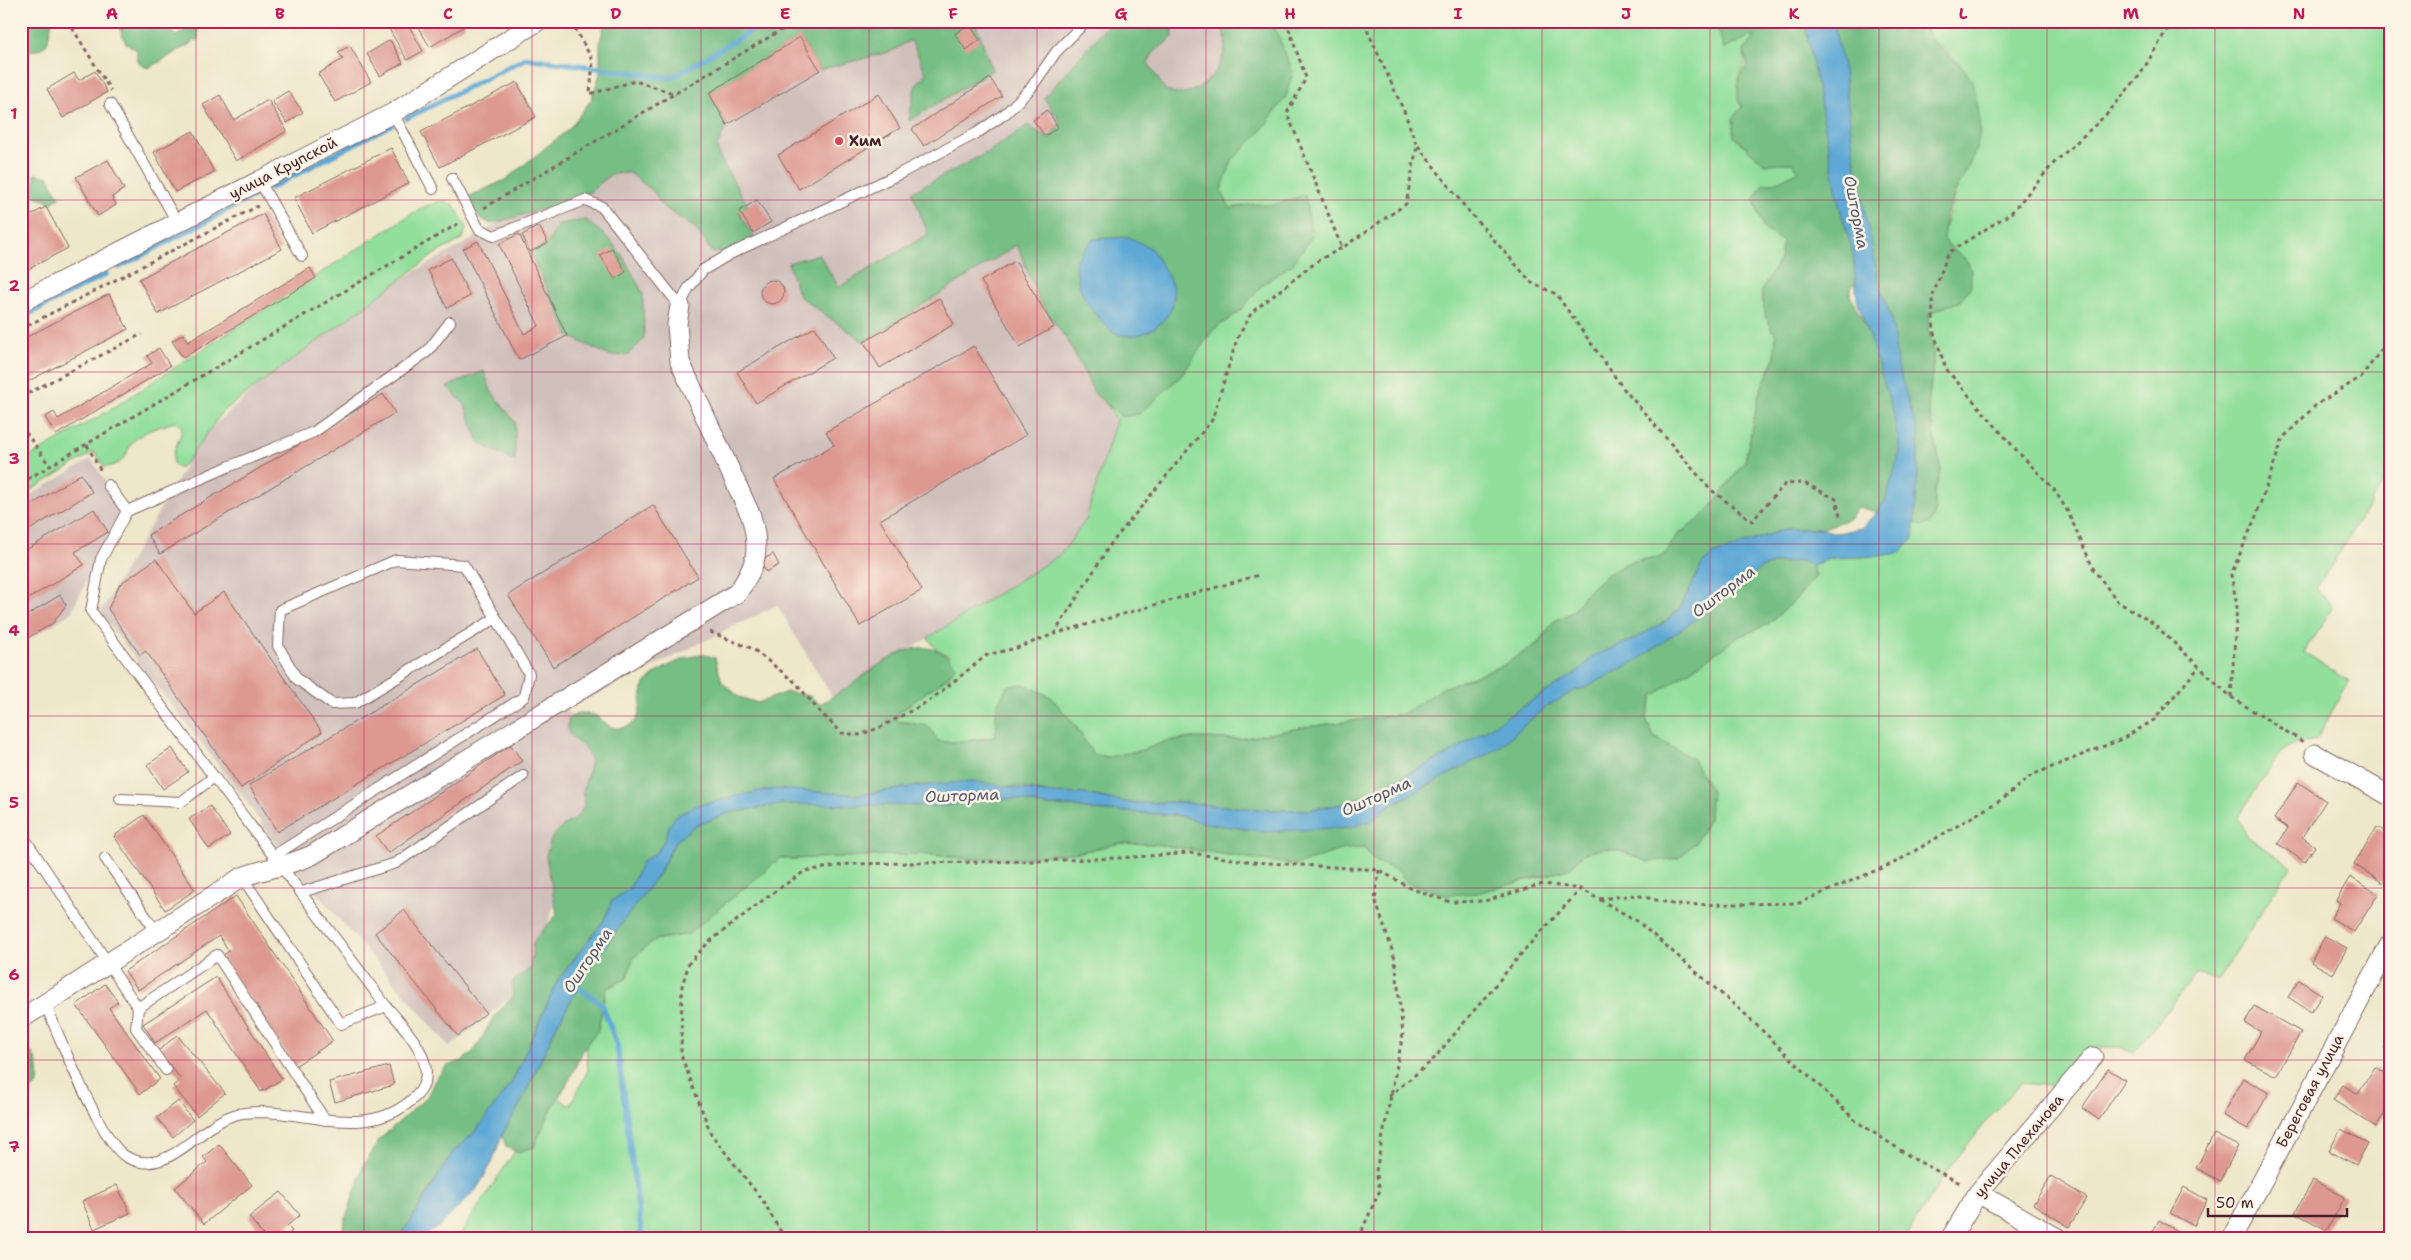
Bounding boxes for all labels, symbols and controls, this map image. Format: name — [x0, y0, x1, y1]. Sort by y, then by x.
text: A — [106, 3, 118, 24]
text: B — [275, 3, 285, 24]
text: C — [443, 3, 453, 24]
text: D — [610, 3, 622, 24]
text: E — [780, 3, 790, 24]
text: F — [948, 3, 958, 24]
text: G — [1115, 3, 1128, 24]
text: H — [1284, 3, 1296, 24]
text: I — [1454, 3, 1463, 24]
text: J — [1621, 3, 1631, 24]
text: K — [1789, 3, 1800, 24]
text: L — [1959, 3, 1968, 24]
text: M — [2123, 3, 2140, 24]
text: N — [2293, 3, 2305, 24]
text: 1 — [10, 103, 18, 124]
place label: Хим — [849, 131, 882, 151]
street label: улица Крупской — [226, 132, 341, 204]
marker: Хим — [833, 135, 845, 147]
water label: Ошторма — [1839, 174, 1874, 251]
text: 2 — [8, 275, 20, 296]
text: 3 — [8, 448, 20, 469]
water label: Ошторма — [1687, 561, 1759, 622]
text: 4 — [8, 620, 20, 641]
water label: Ошторма — [1338, 772, 1415, 821]
water label: Ошторма — [924, 784, 1000, 807]
text: 5 — [9, 792, 19, 813]
water label: Ошторма — [558, 924, 617, 997]
text: 6 — [8, 964, 20, 985]
street label: Береговая улица — [2272, 1030, 2349, 1151]
street label: улица Плеханова — [1970, 1090, 2069, 1202]
text: 7 — [8, 1136, 20, 1157]
scale bar — [2208, 1185, 2347, 1217]
text: 50 m — [2216, 1193, 2254, 1213]

